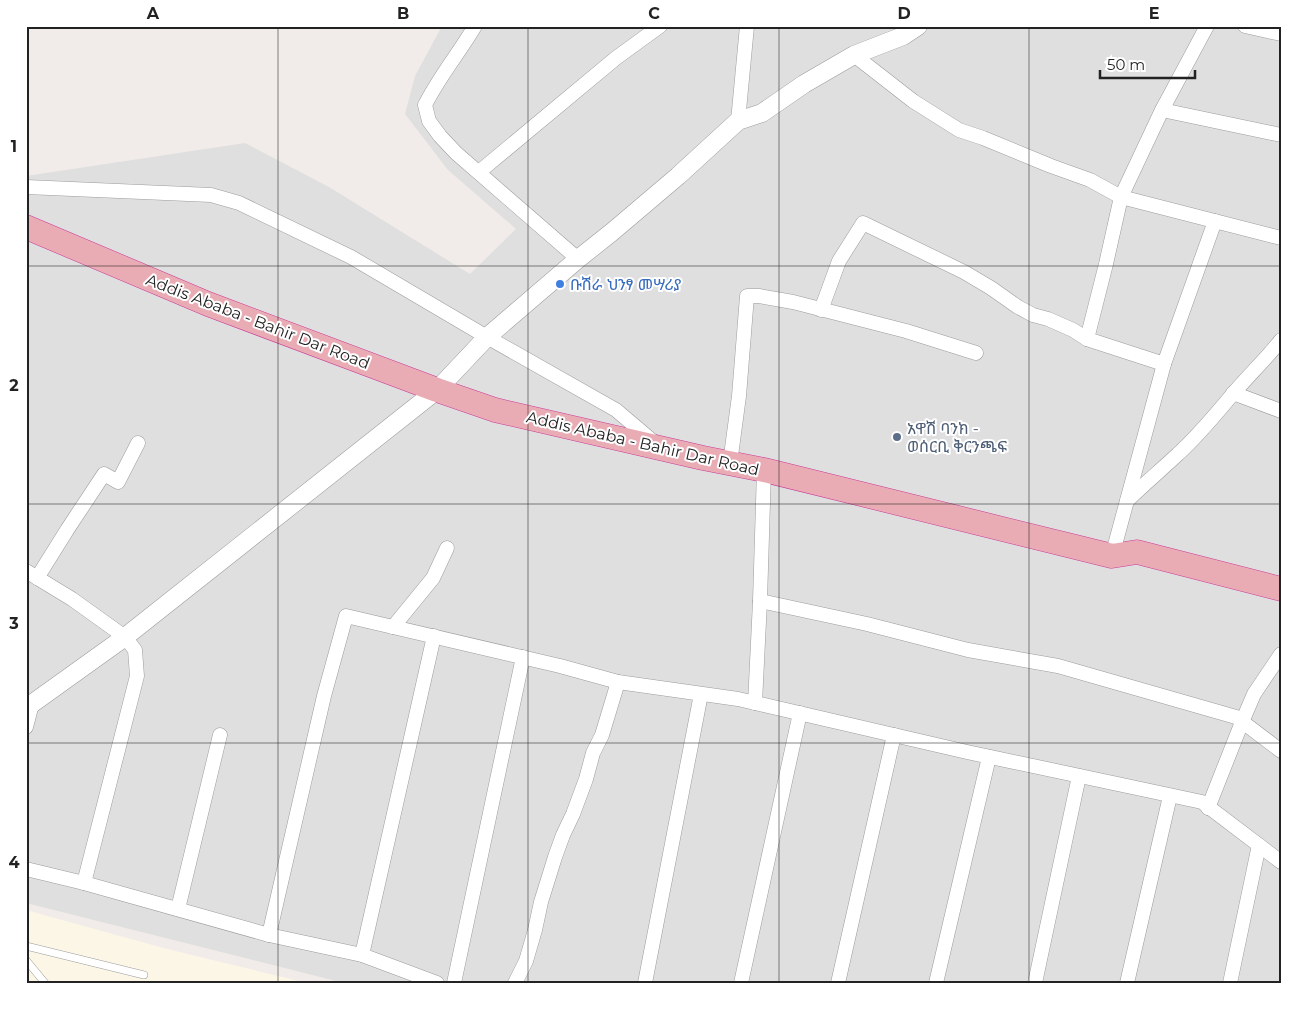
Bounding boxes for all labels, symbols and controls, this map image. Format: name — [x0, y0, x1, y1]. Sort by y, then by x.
text: A — [146, 4, 160, 23]
text: B — [397, 4, 409, 23]
text: C — [648, 4, 660, 23]
text: D — [897, 4, 911, 23]
text: E — [1149, 4, 1159, 23]
scale bar — [1100, 48, 1194, 80]
text: 50 m — [1107, 55, 1145, 74]
text: 1 — [11, 137, 17, 156]
street label: Addis Ababa - Bahir Dar Road — [143, 270, 372, 373]
place label: ቡሽራ ህንፃ መሣሪያ — [570, 275, 682, 294]
marker: ቡሽራ ህንፃ መሣሪያ — [554, 278, 566, 290]
text: 2 — [9, 376, 19, 395]
street label: Addis Ababa - Bahir Dar Road — [525, 407, 761, 480]
place label: አዋሽ ባንክ - ወሰርቢ ቅርንጫፍ — [907, 419, 1007, 456]
marker: አዋሽ ባንክ - ወሰርቢ ቅርንጫፍ — [891, 431, 903, 443]
text: 3 — [8, 614, 19, 633]
text: 4 — [8, 853, 20, 872]

